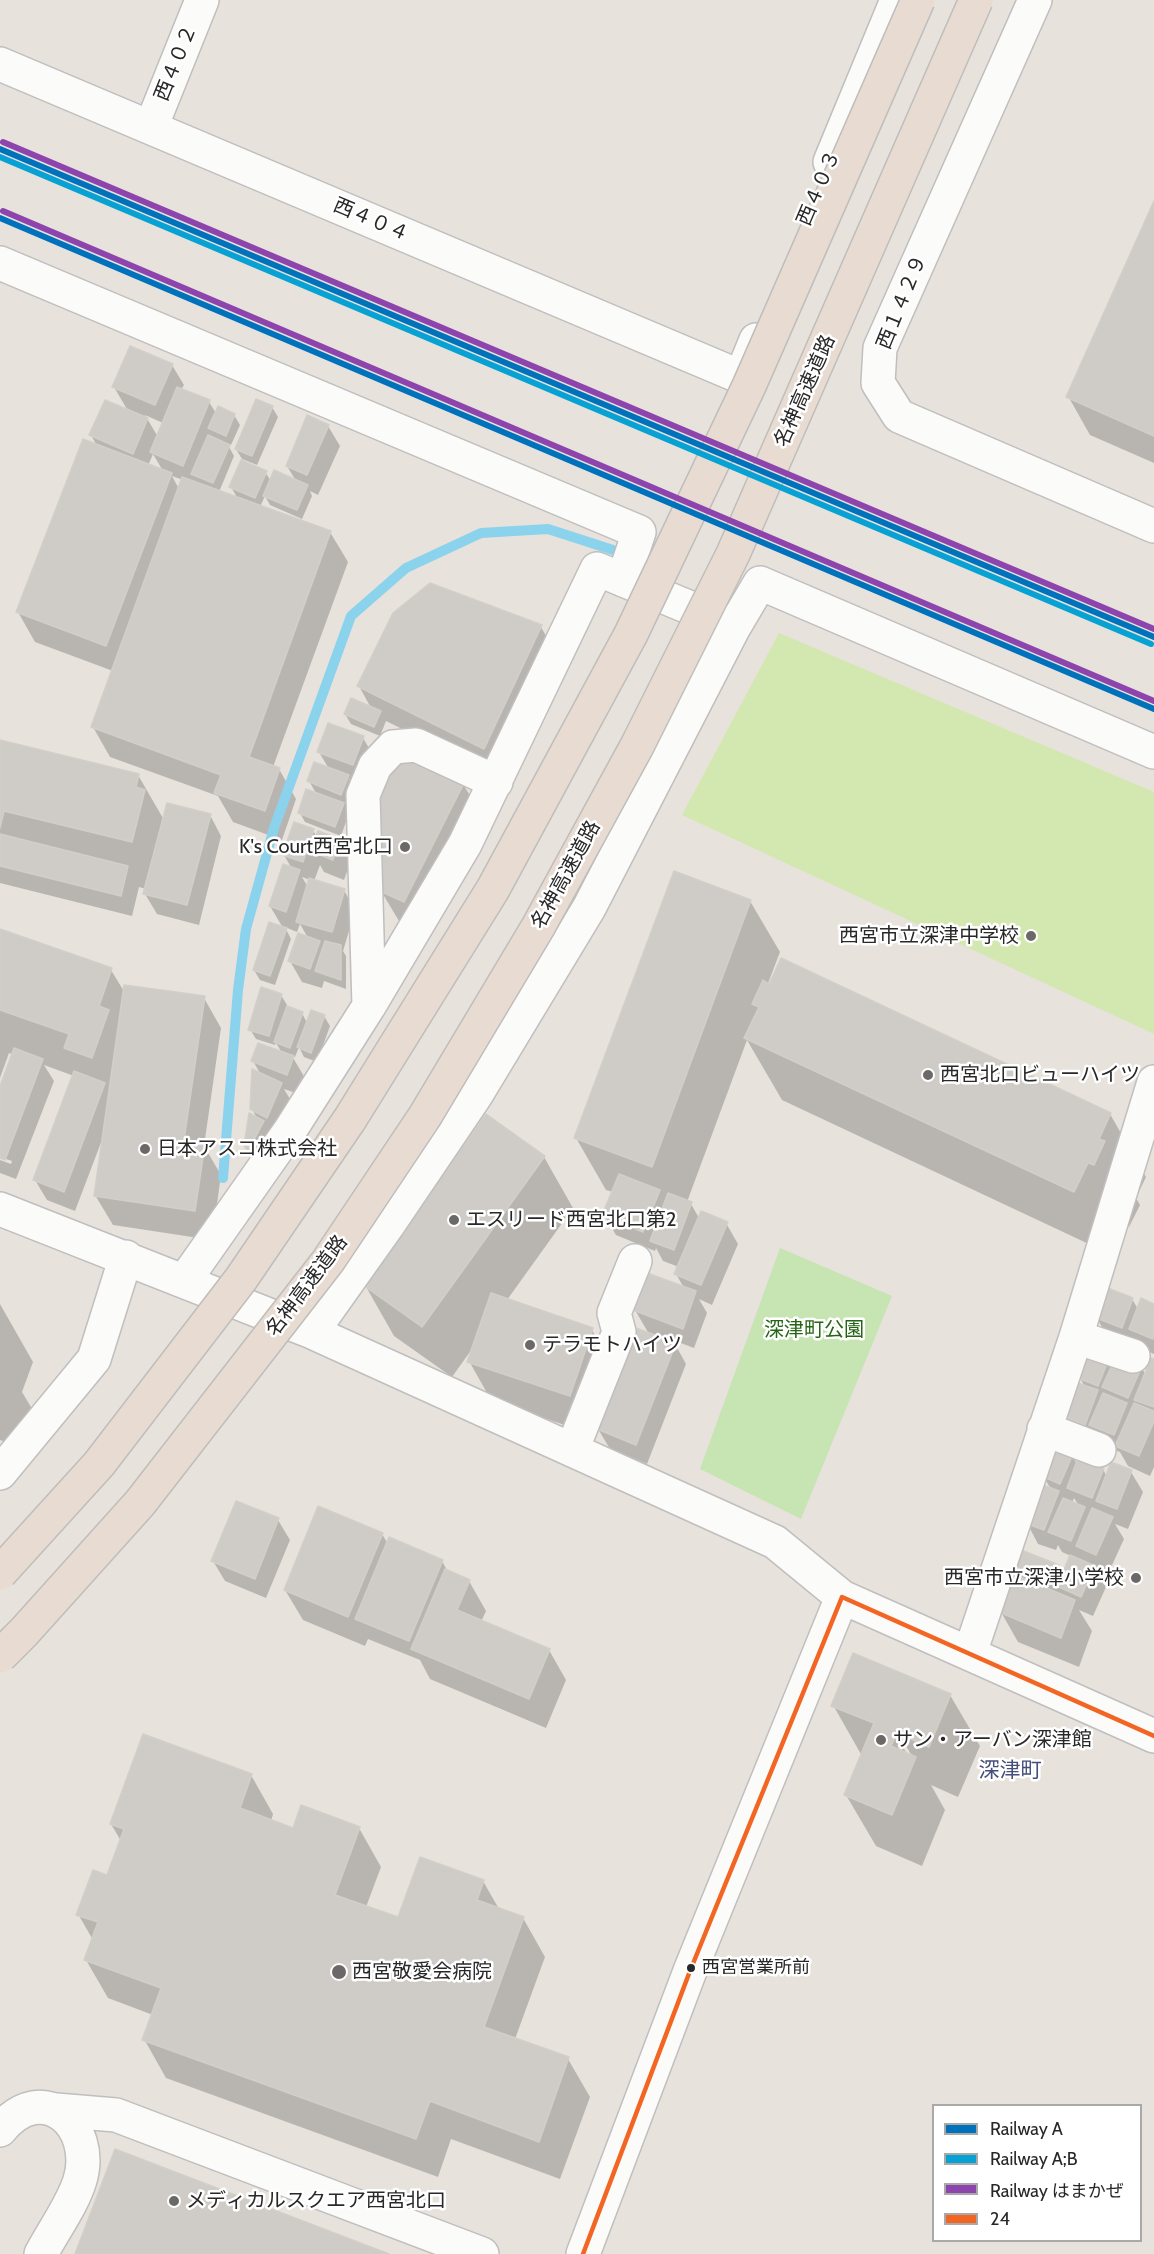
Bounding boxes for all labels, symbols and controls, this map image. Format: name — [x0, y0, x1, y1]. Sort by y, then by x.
street label: 西４０２ — [150, 21, 202, 105]
street label: 西４０３ — [792, 146, 846, 230]
street label: 西４０４ — [329, 193, 413, 247]
street label: 西１４２９ — [872, 251, 932, 353]
street label: 名神高速道路 — [770, 331, 840, 451]
street label: 名神高速道路 — [526, 817, 606, 933]
place label: K's Court西宮北口 — [239, 835, 393, 859]
marker: K's Court西宮北口 — [398, 840, 412, 854]
place label: 西宮市立深津中学校 — [839, 924, 1019, 948]
marker: 西宮市立深津中学校 — [1024, 929, 1038, 943]
place label: 西宮北口ビューハイツ — [940, 1063, 1140, 1087]
marker: 西宮北口ビューハイツ — [921, 1068, 935, 1082]
place label: 日本アスコ株式会社 — [157, 1137, 337, 1161]
marker: 日本アスコ株式会社 — [138, 1142, 152, 1156]
place label: エスリード西宮北口第2 — [466, 1208, 676, 1232]
marker: エスリード西宮北口第2 — [447, 1213, 461, 1227]
street label: 名神高速道路 — [261, 1231, 353, 1341]
park label: 深津町公園 — [764, 1318, 864, 1342]
place label: テラモトハイツ — [542, 1333, 682, 1357]
marker: テラモトハイツ — [523, 1338, 537, 1352]
place label: 西宮市立深津小学校 — [944, 1566, 1124, 1590]
marker: 西宮市立深津小学校 — [1129, 1571, 1143, 1585]
place label: サン・アーバン深津館 — [893, 1728, 1092, 1752]
marker: サン・アーバン深津館 — [874, 1733, 888, 1747]
district label: 深津町 — [979, 1758, 1041, 1784]
place label: 西宮営業所前 — [702, 1957, 810, 1979]
place label: 西宮敬愛会病院 — [352, 1960, 492, 1984]
marker: 西宮営業所前 — [685, 1962, 697, 1974]
marker: 西宮敬愛会病院 — [330, 1963, 348, 1981]
legend — [932, 2104, 1142, 2242]
text: Railway A — [990, 2118, 1063, 2140]
text: Railway A;B — [990, 2148, 1078, 2170]
text: Railway はまかぜ — [990, 2180, 1124, 2202]
place label: メディカルスクエア西宮北口 — [186, 2189, 446, 2213]
marker: メディカルスクエア西宮北口 — [167, 2194, 181, 2208]
text: 24 — [990, 2208, 1010, 2230]

